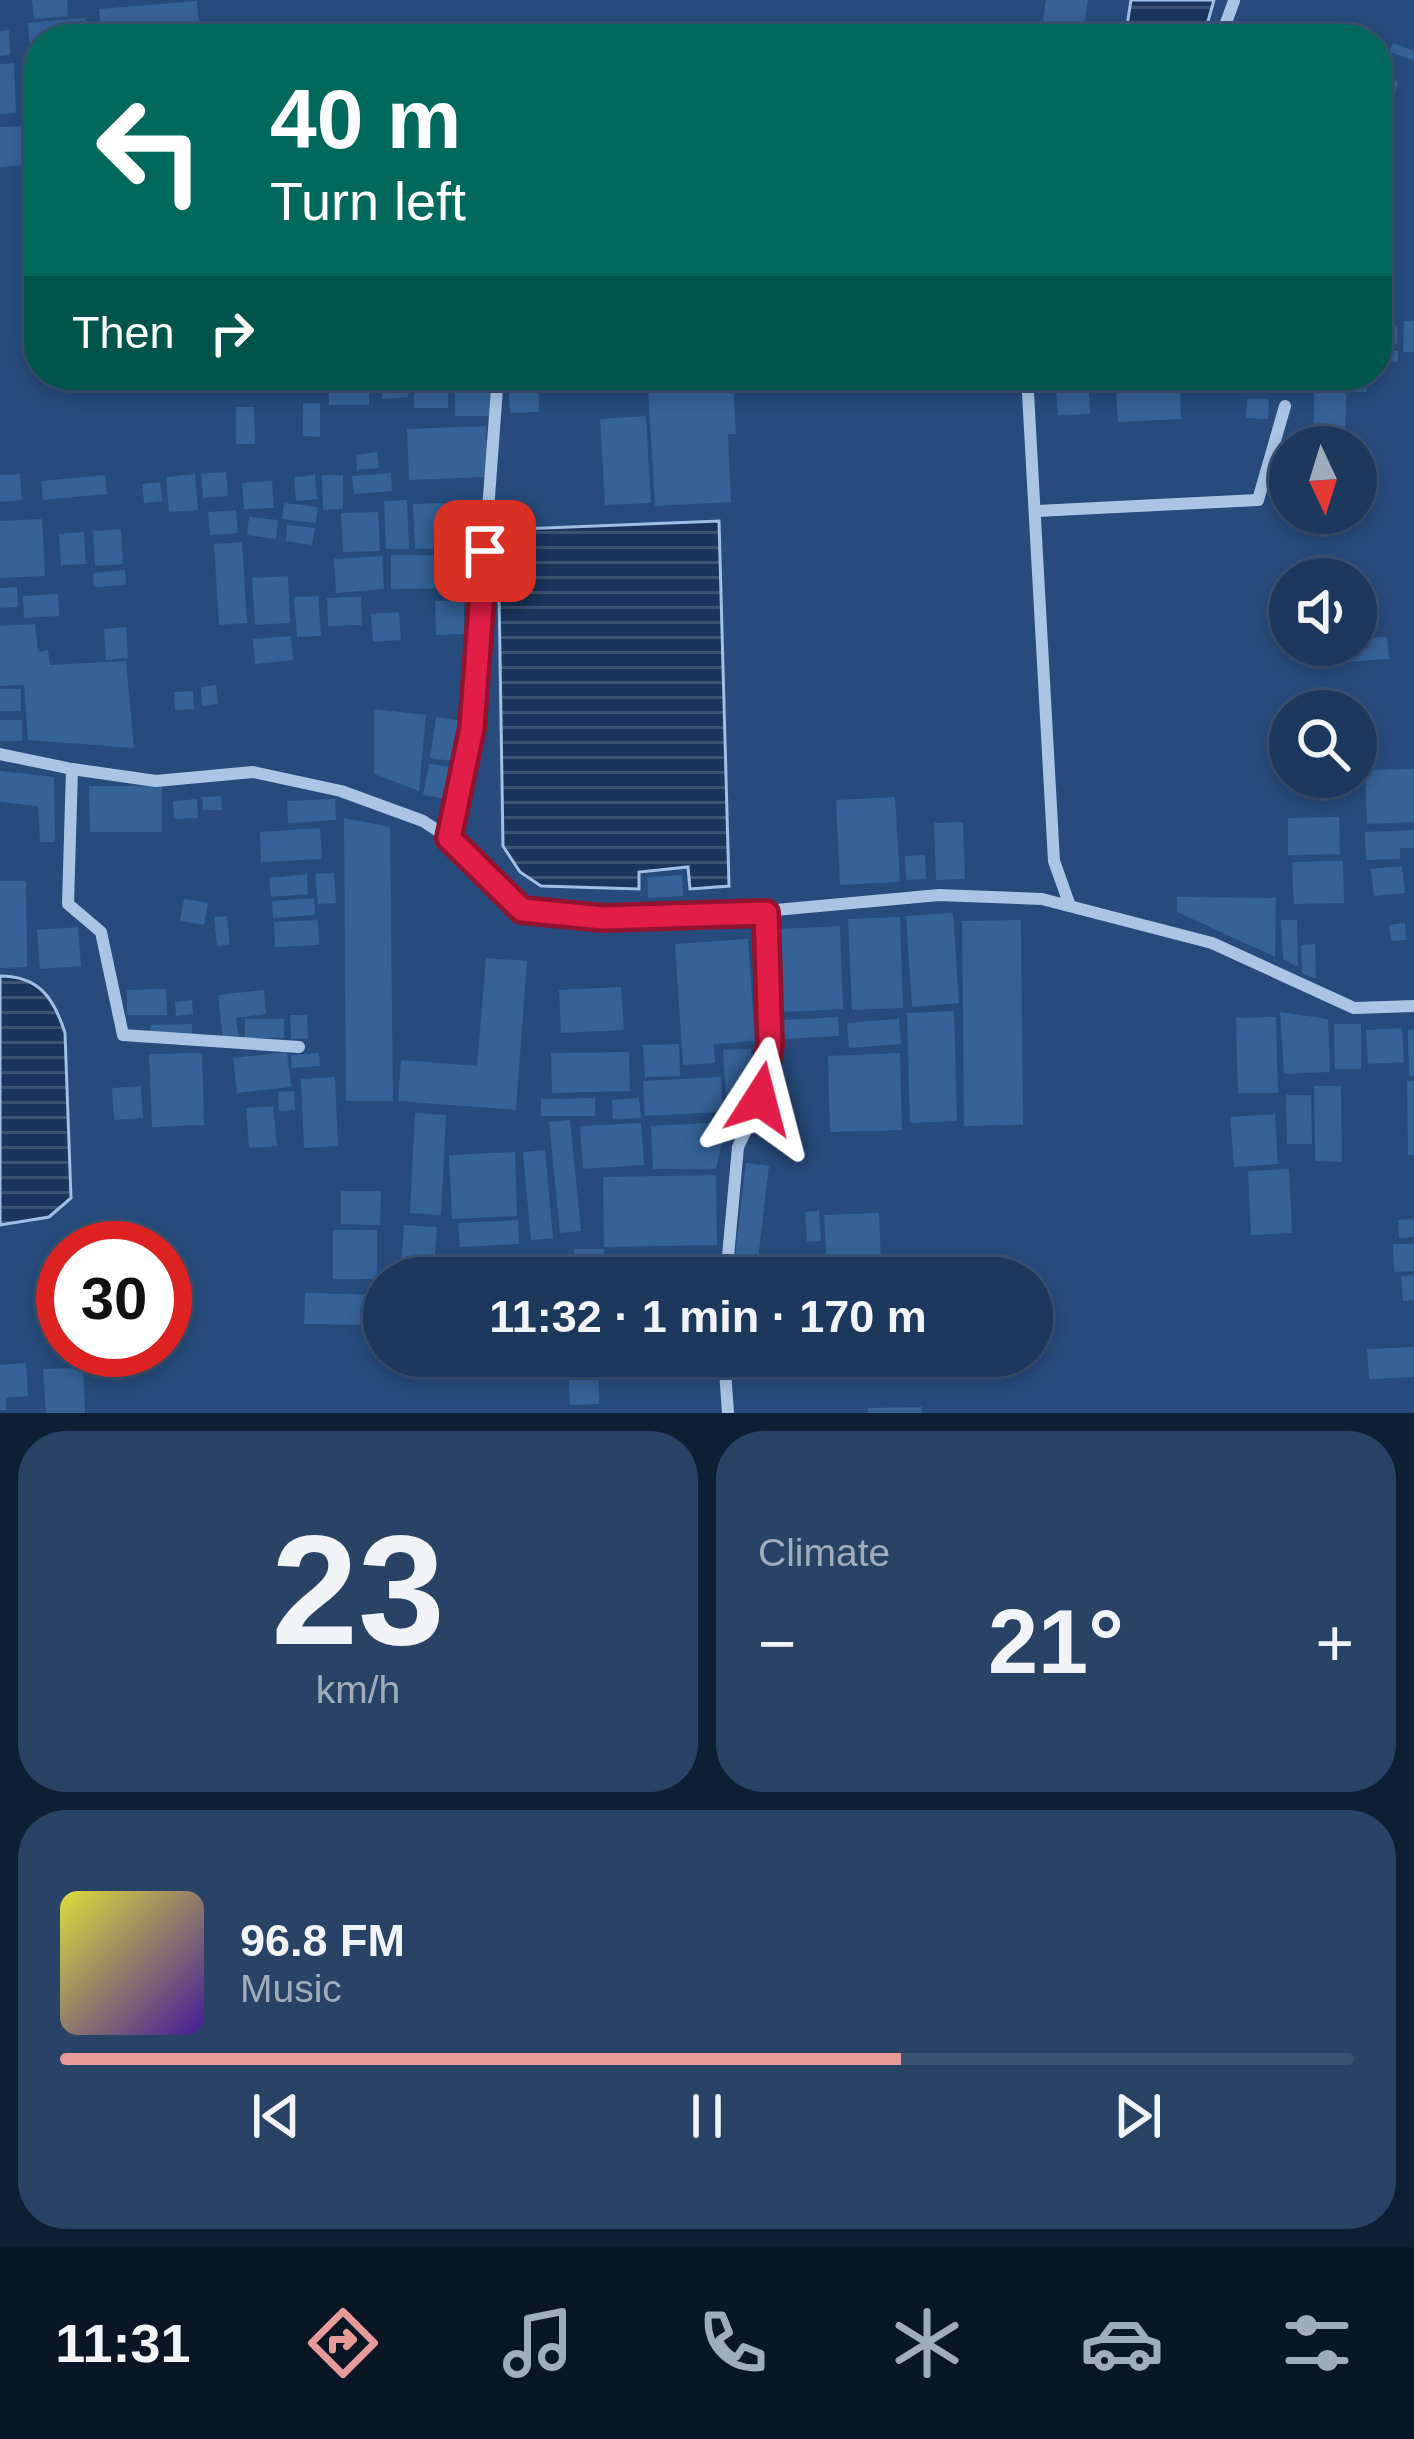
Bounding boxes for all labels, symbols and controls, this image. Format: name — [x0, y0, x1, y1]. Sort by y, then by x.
icon: left — [72, 72, 228, 228]
text: 40 m — [270, 72, 461, 166]
text: Turn left — [270, 171, 466, 231]
icon: right — [199, 300, 265, 366]
text: Then — [72, 307, 175, 358]
north arrow — [1269, 426, 1377, 534]
map controls — [1269, 426, 1377, 798]
pin — [434, 500, 536, 602]
icon: arrive — [452, 518, 518, 584]
button: sound — [1269, 558, 1377, 666]
button: search — [1269, 690, 1377, 798]
position arrow — [697, 1036, 823, 1162]
speed limit sign: 30 — [36, 1221, 192, 1377]
text: 11:32 · 1 min · 170 m — [489, 1291, 927, 1342]
text: 23 — [271, 1503, 445, 1677]
text: Climate — [758, 1531, 890, 1574]
text: 21° — [988, 1592, 1124, 1692]
text: − — [758, 1606, 797, 1680]
text: + — [1315, 1606, 1354, 1680]
text: km/h — [316, 1668, 400, 1711]
text: 96.8 FM — [240, 1915, 405, 1966]
text: Music — [240, 1967, 342, 2010]
icon: previous — [243, 2083, 309, 2149]
icon: pause — [674, 2083, 740, 2149]
icon: next — [1105, 2083, 1171, 2149]
icon: directions — [301, 2301, 385, 2385]
icon: music — [496, 2301, 580, 2385]
icon: phone — [691, 2301, 775, 2385]
icon: climate — [885, 2301, 969, 2385]
icon: car — [1080, 2301, 1164, 2385]
icon: filters — [1275, 2301, 1359, 2385]
text: 11:31 — [55, 2313, 190, 2373]

